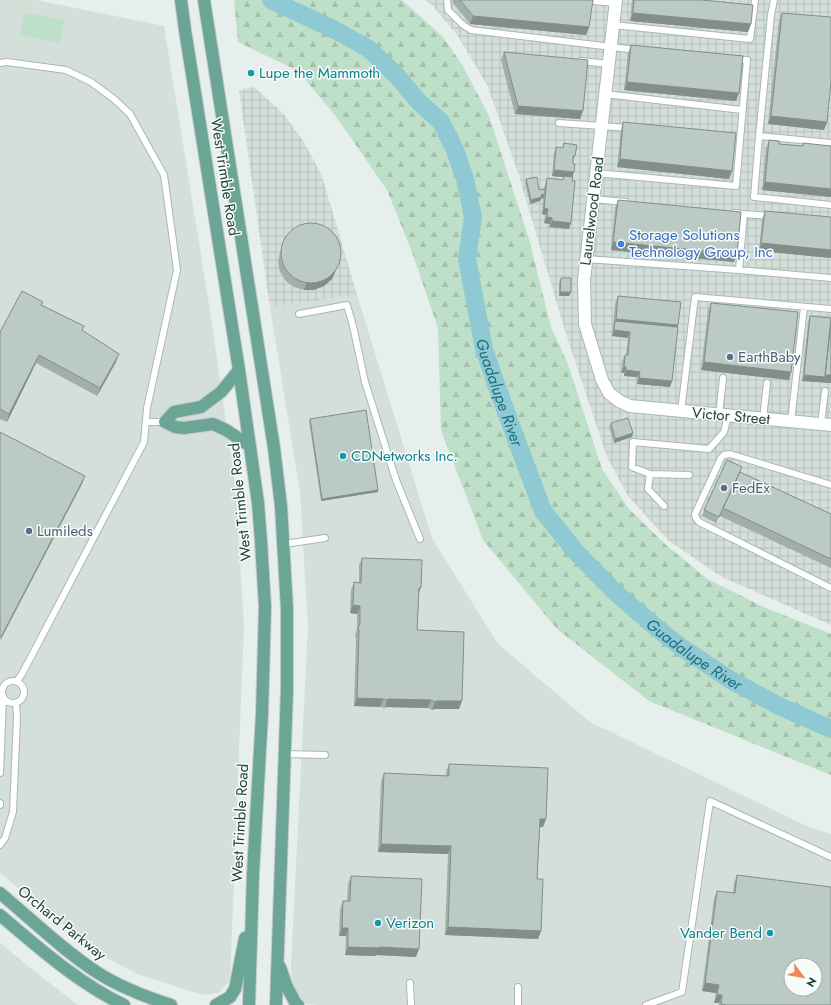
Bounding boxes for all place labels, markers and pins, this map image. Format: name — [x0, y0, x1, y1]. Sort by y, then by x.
place label: Lupe the Mammoth — [259, 62, 380, 84]
marker: Lupe the Mammoth — [246, 68, 256, 78]
place label: Storage Solutions Technology Group, Inc — [629, 224, 773, 263]
marker: Storage Solutions Technology Group, Inc — [616, 239, 626, 249]
place label: EarthBaby — [738, 346, 801, 368]
marker: EarthBaby — [725, 352, 735, 362]
place label: CDNetworks Inc. — [351, 445, 458, 467]
marker: CDNetworks Inc. — [338, 451, 348, 461]
place label: FedEx — [732, 477, 771, 499]
marker: FedEx — [719, 483, 729, 493]
place label: Lumileds — [37, 520, 93, 542]
marker: Lumileds — [24, 526, 34, 536]
place label: Verizon — [386, 912, 434, 934]
marker: Verizon — [373, 918, 383, 928]
place label: Vander Bend — [680, 922, 762, 944]
marker: Vander Bend — [765, 928, 775, 938]

